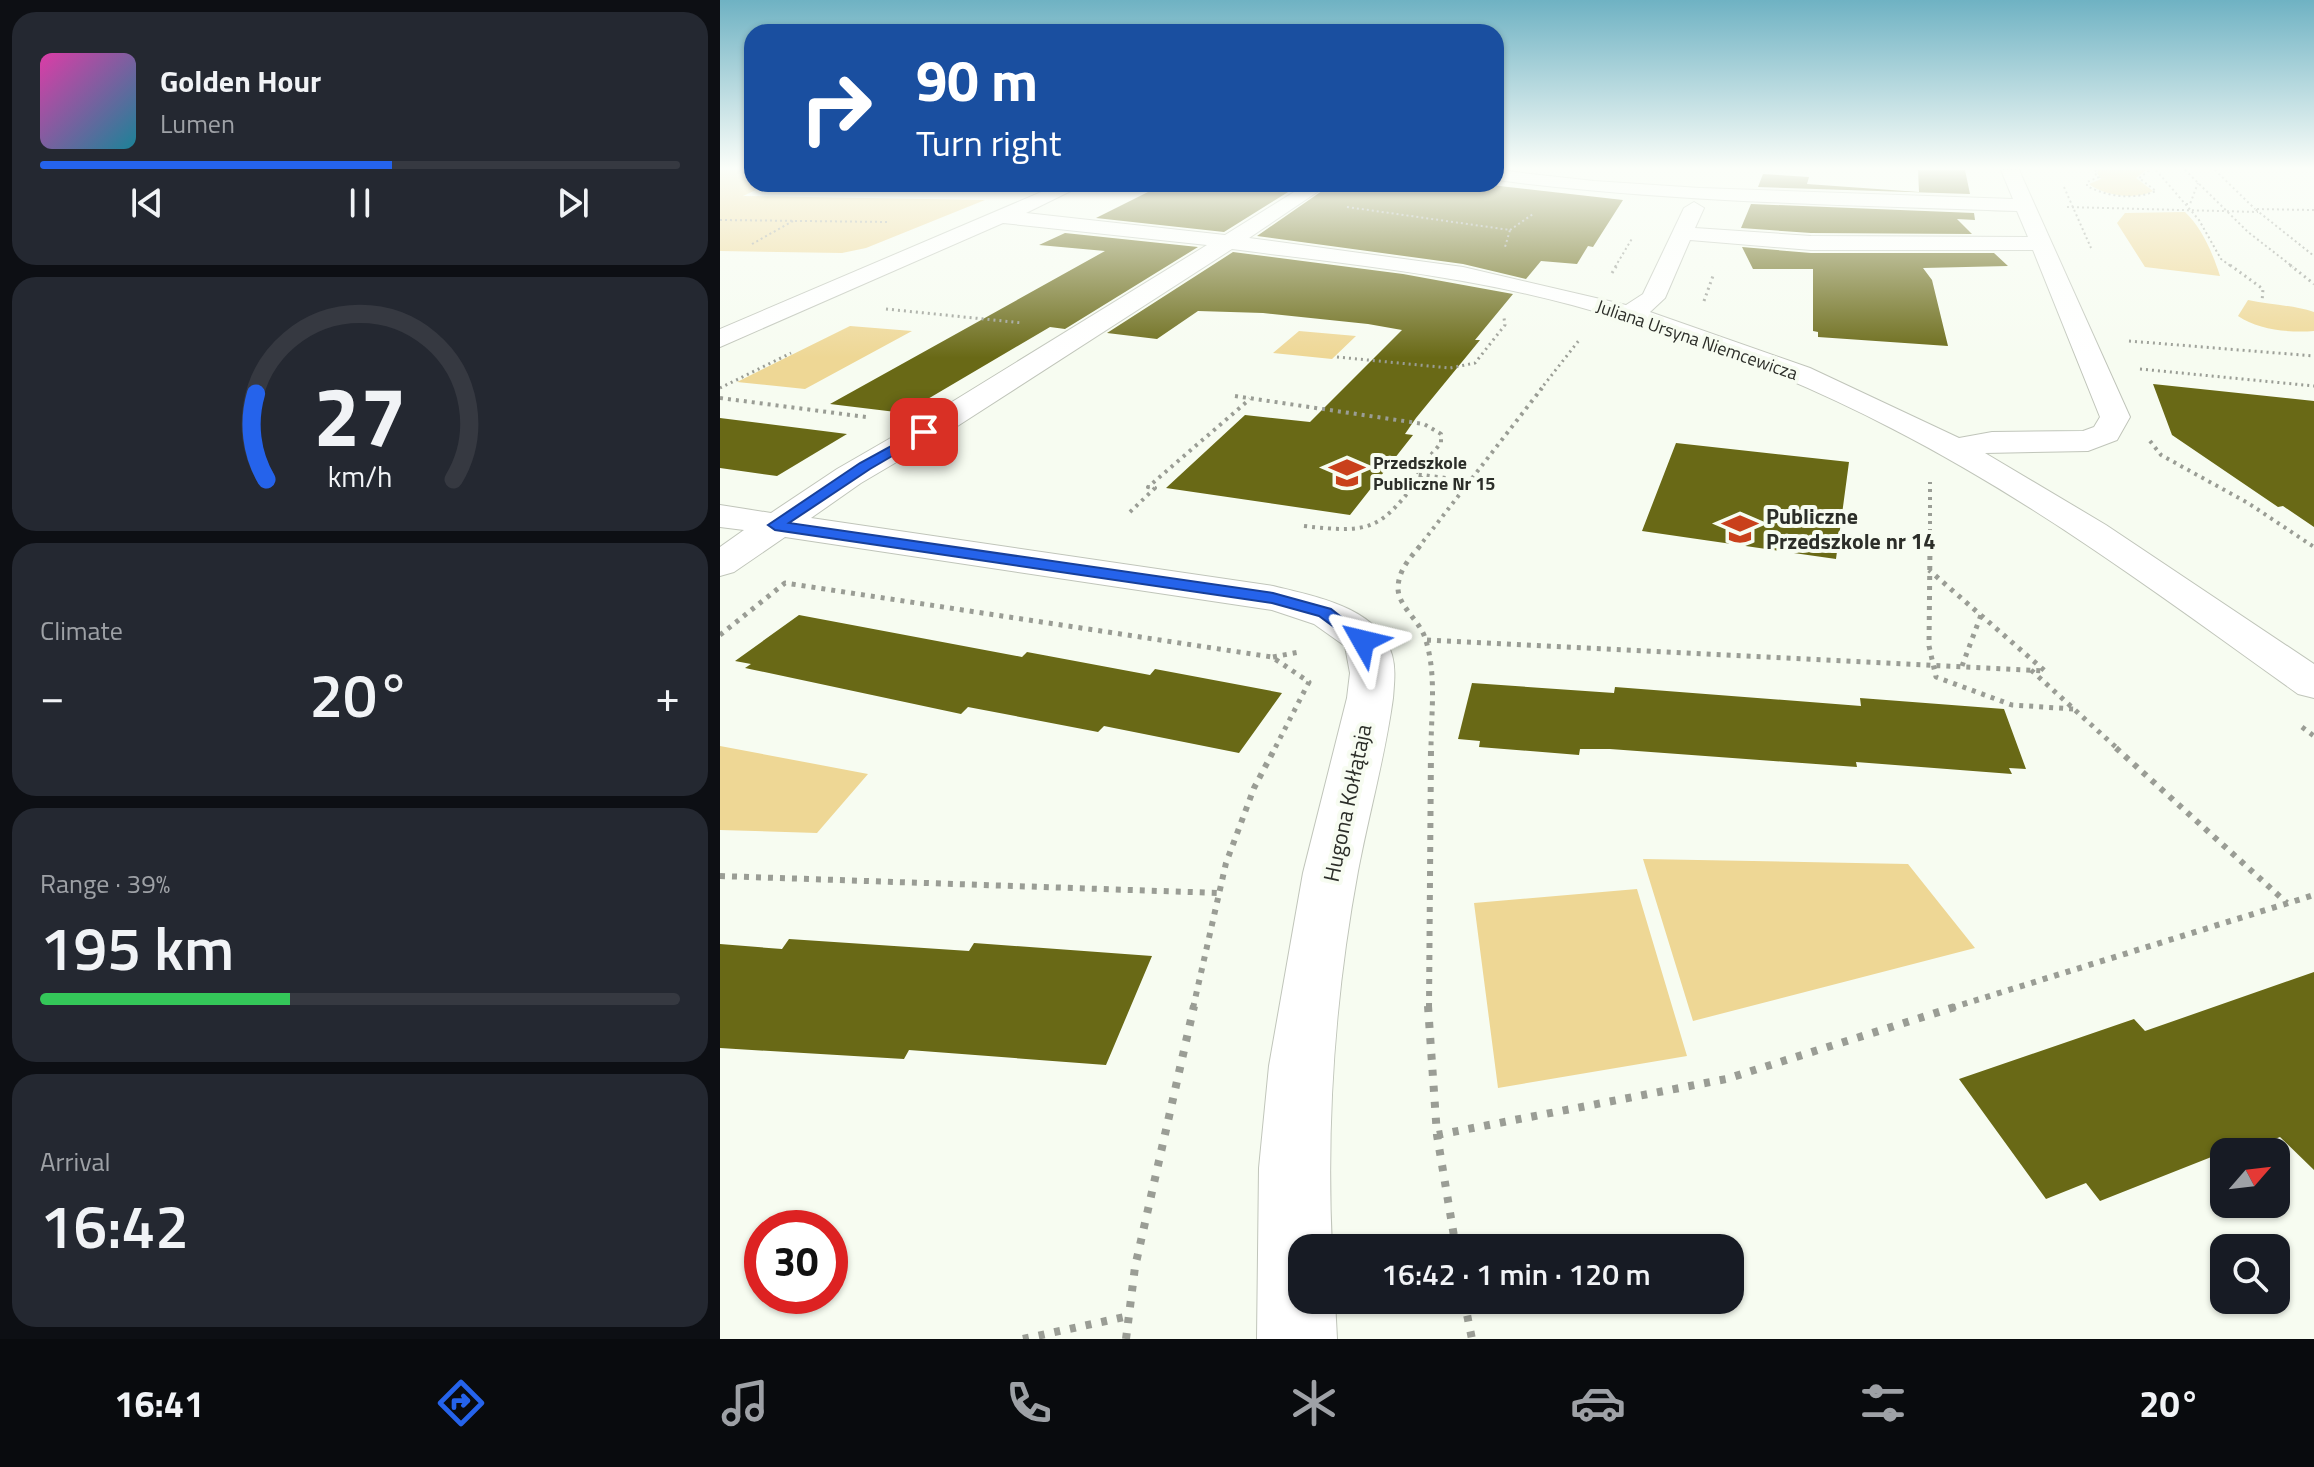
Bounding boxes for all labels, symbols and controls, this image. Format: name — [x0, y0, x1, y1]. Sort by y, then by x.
text: 90 m — [916, 38, 1038, 123]
icon: right — [784, 56, 888, 160]
text: Golden Hour — [160, 58, 321, 104]
text: Lumen — [160, 104, 235, 143]
text: Turn right — [916, 115, 1061, 170]
icon: previous — [125, 181, 169, 225]
icon: pause — [338, 181, 382, 225]
icon: next — [551, 181, 595, 225]
street label: Juliana Ursyna Niemcewicza — [1593, 292, 1802, 387]
text: 27 — [313, 352, 407, 478]
pin — [890, 398, 958, 466]
icon: arrive — [902, 410, 946, 454]
place label: Przedszkole Publiczne Nr 15 — [1373, 449, 1495, 497]
school or university icon: Przedszkole Publiczne Nr 15 — [1328, 454, 1366, 492]
text: km/h — [328, 455, 392, 498]
place label: Publiczne Przedszkole nr 14 — [1766, 499, 1935, 558]
school or university icon: Publiczne Przedszkole nr 14 — [1721, 510, 1759, 548]
position arrow — [1321, 599, 1405, 683]
text: Climate — [40, 611, 123, 650]
text: 20° — [310, 649, 410, 740]
text: − — [40, 662, 65, 729]
text: + — [655, 662, 680, 729]
street label: Hugona Kołłątaja — [1314, 721, 1380, 885]
text: Range · 39% — [40, 864, 170, 903]
text: 195 km — [40, 902, 234, 993]
north arrow — [2210, 1138, 2290, 1218]
map controls — [2210, 1138, 2290, 1314]
text: Arrival — [40, 1142, 111, 1181]
text: 16:42 — [40, 1180, 189, 1271]
speed limit sign: 30 — [744, 1210, 848, 1314]
button: search — [2210, 1234, 2290, 1314]
text: 16:42 · 1 min · 120 m — [1381, 1251, 1651, 1297]
icon: directions — [433, 1375, 489, 1431]
icon: music — [717, 1375, 773, 1431]
icon: phone — [1001, 1375, 1057, 1431]
icon: climate — [1286, 1375, 1342, 1431]
icon: car — [1570, 1375, 1626, 1431]
icon: filters — [1855, 1375, 1911, 1431]
text: 16:41 — [114, 1376, 204, 1431]
text: 20° — [2139, 1376, 2200, 1431]

